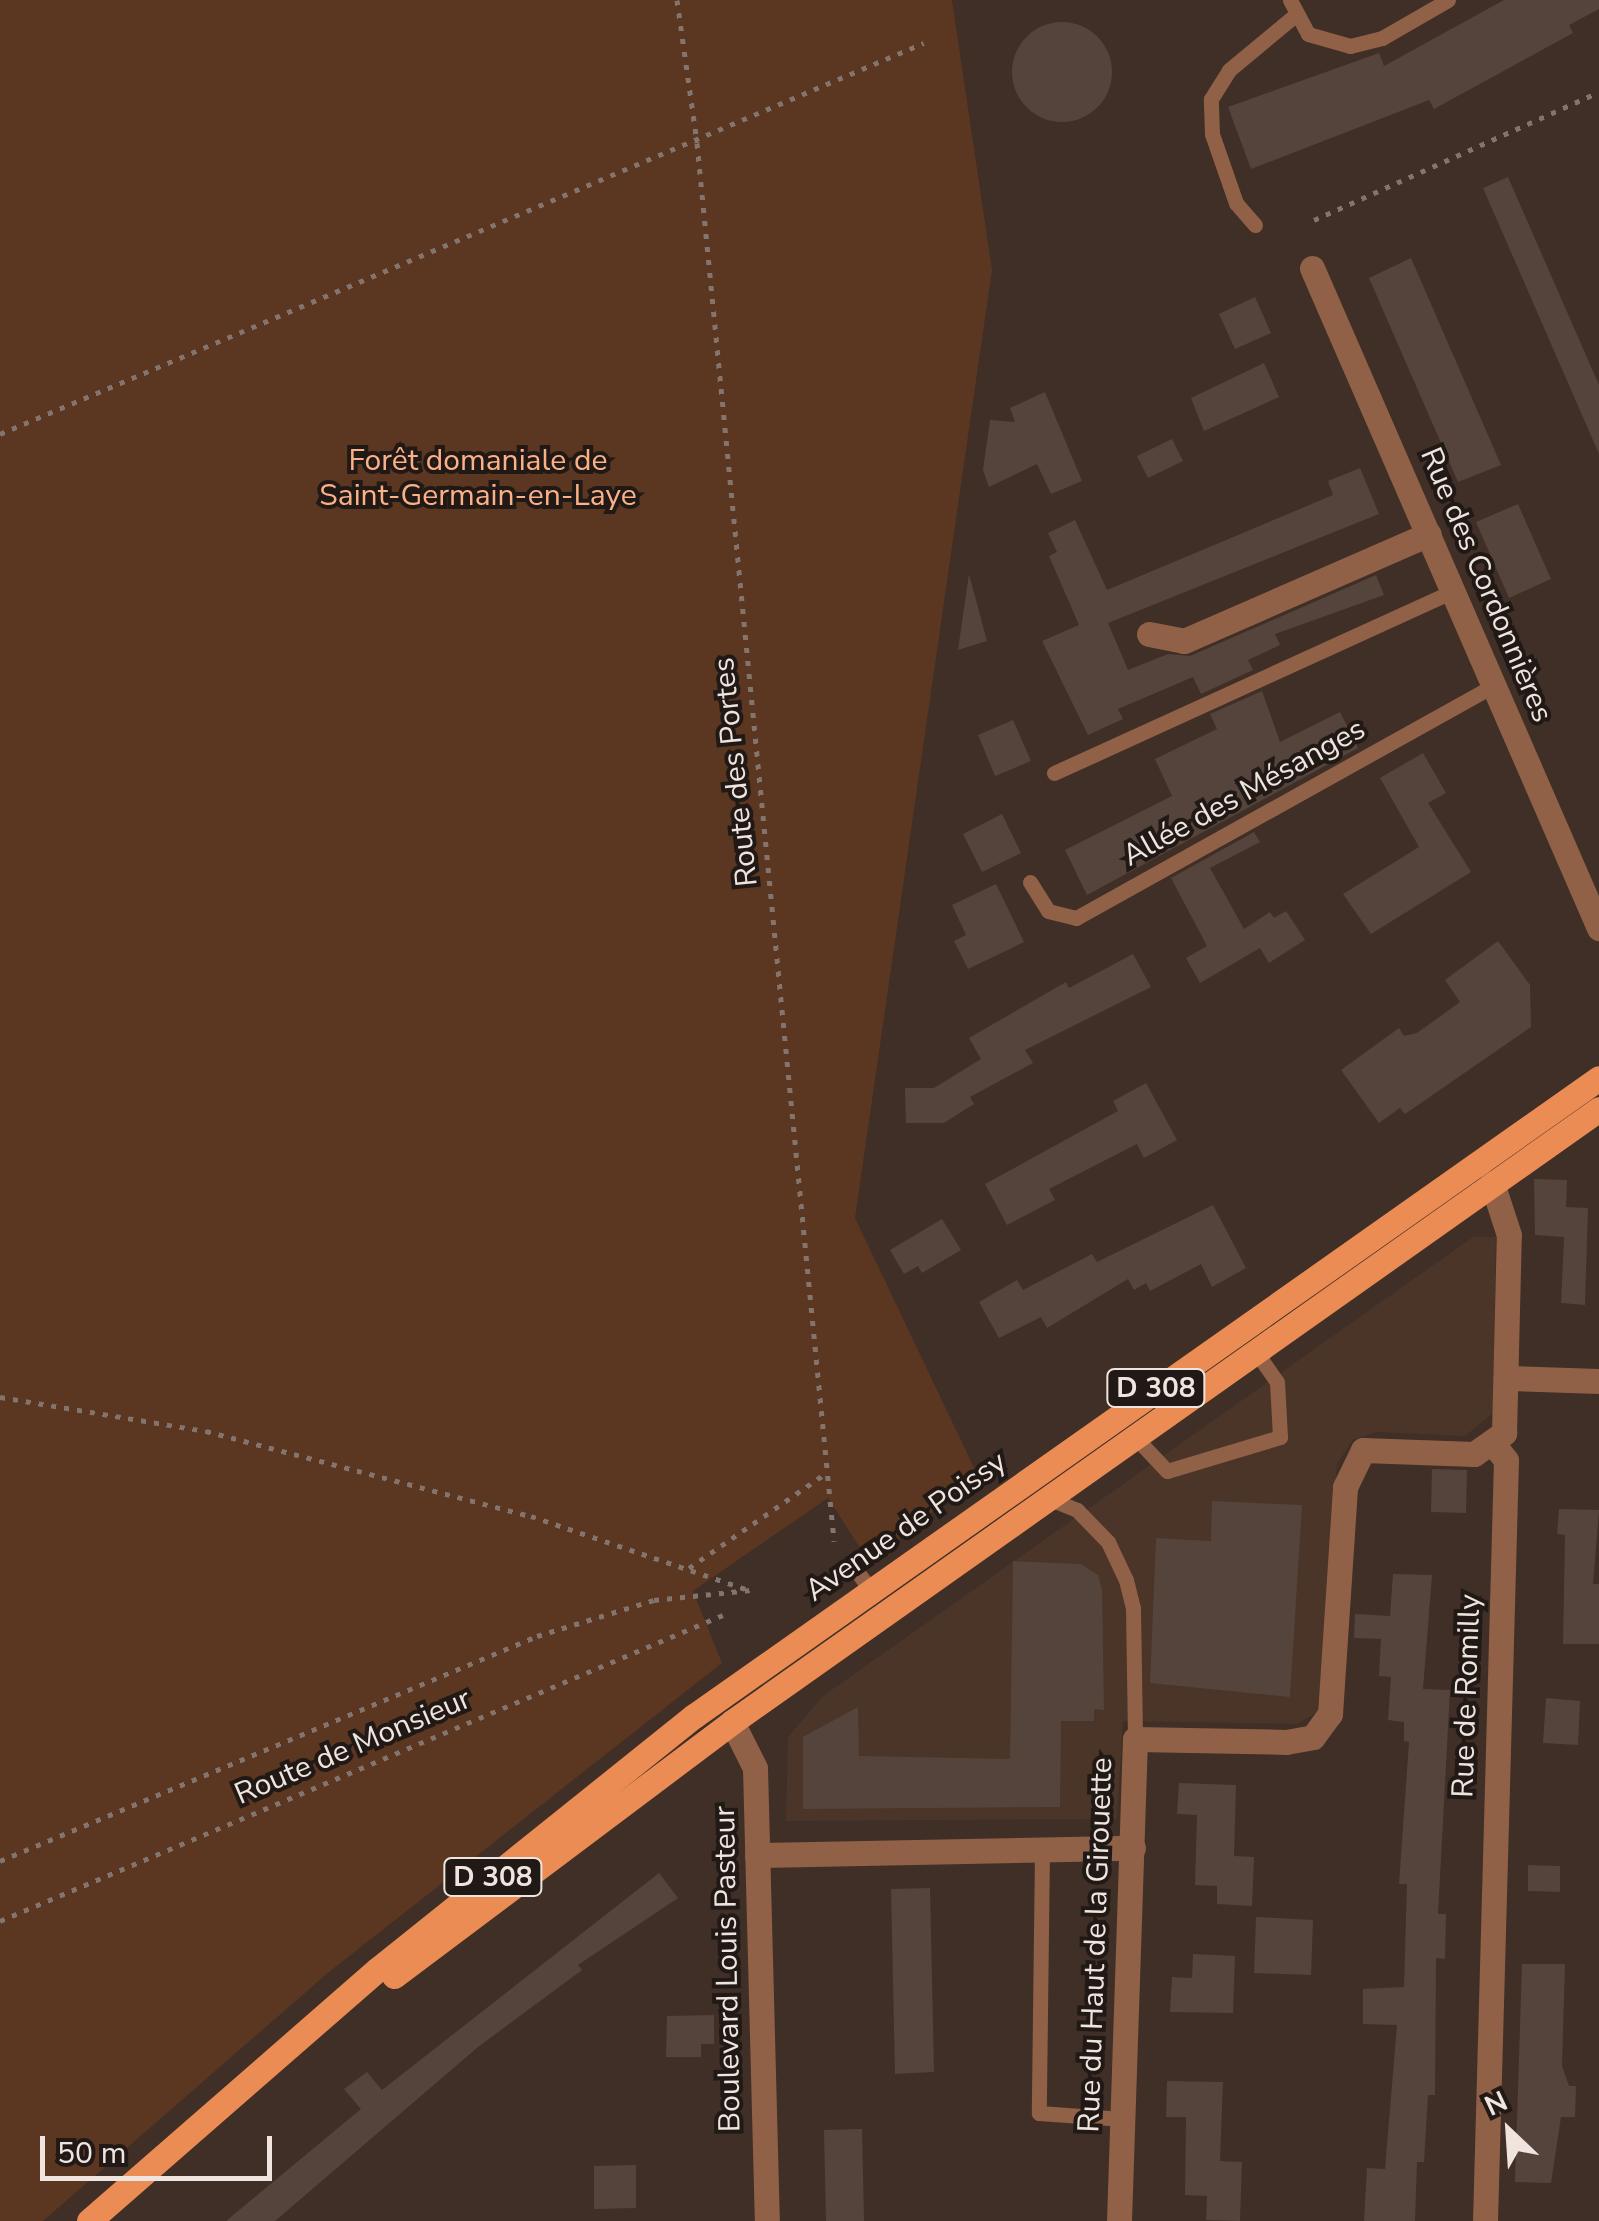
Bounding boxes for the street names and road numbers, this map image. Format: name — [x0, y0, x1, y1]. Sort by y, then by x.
street label: Rue des Cordonnières — [1412, 442, 1560, 728]
street label: Route des Portes — [706, 656, 766, 888]
street label: Allée des Mésanges — [1116, 711, 1372, 875]
road number: D 308 — [1106, 1365, 1206, 1411]
street label: Avenue de Poissy — [799, 1444, 1013, 1610]
street label: Rue de Romilly — [1445, 1594, 1489, 1798]
street label: Route de Monsieur — [230, 1681, 476, 1813]
street label: Rue du Haut de la Girouette — [1071, 1757, 1121, 2133]
street label: Boulevard Louis Pasteur — [707, 1806, 749, 2132]
road number: D 308 — [443, 1854, 543, 1900]

